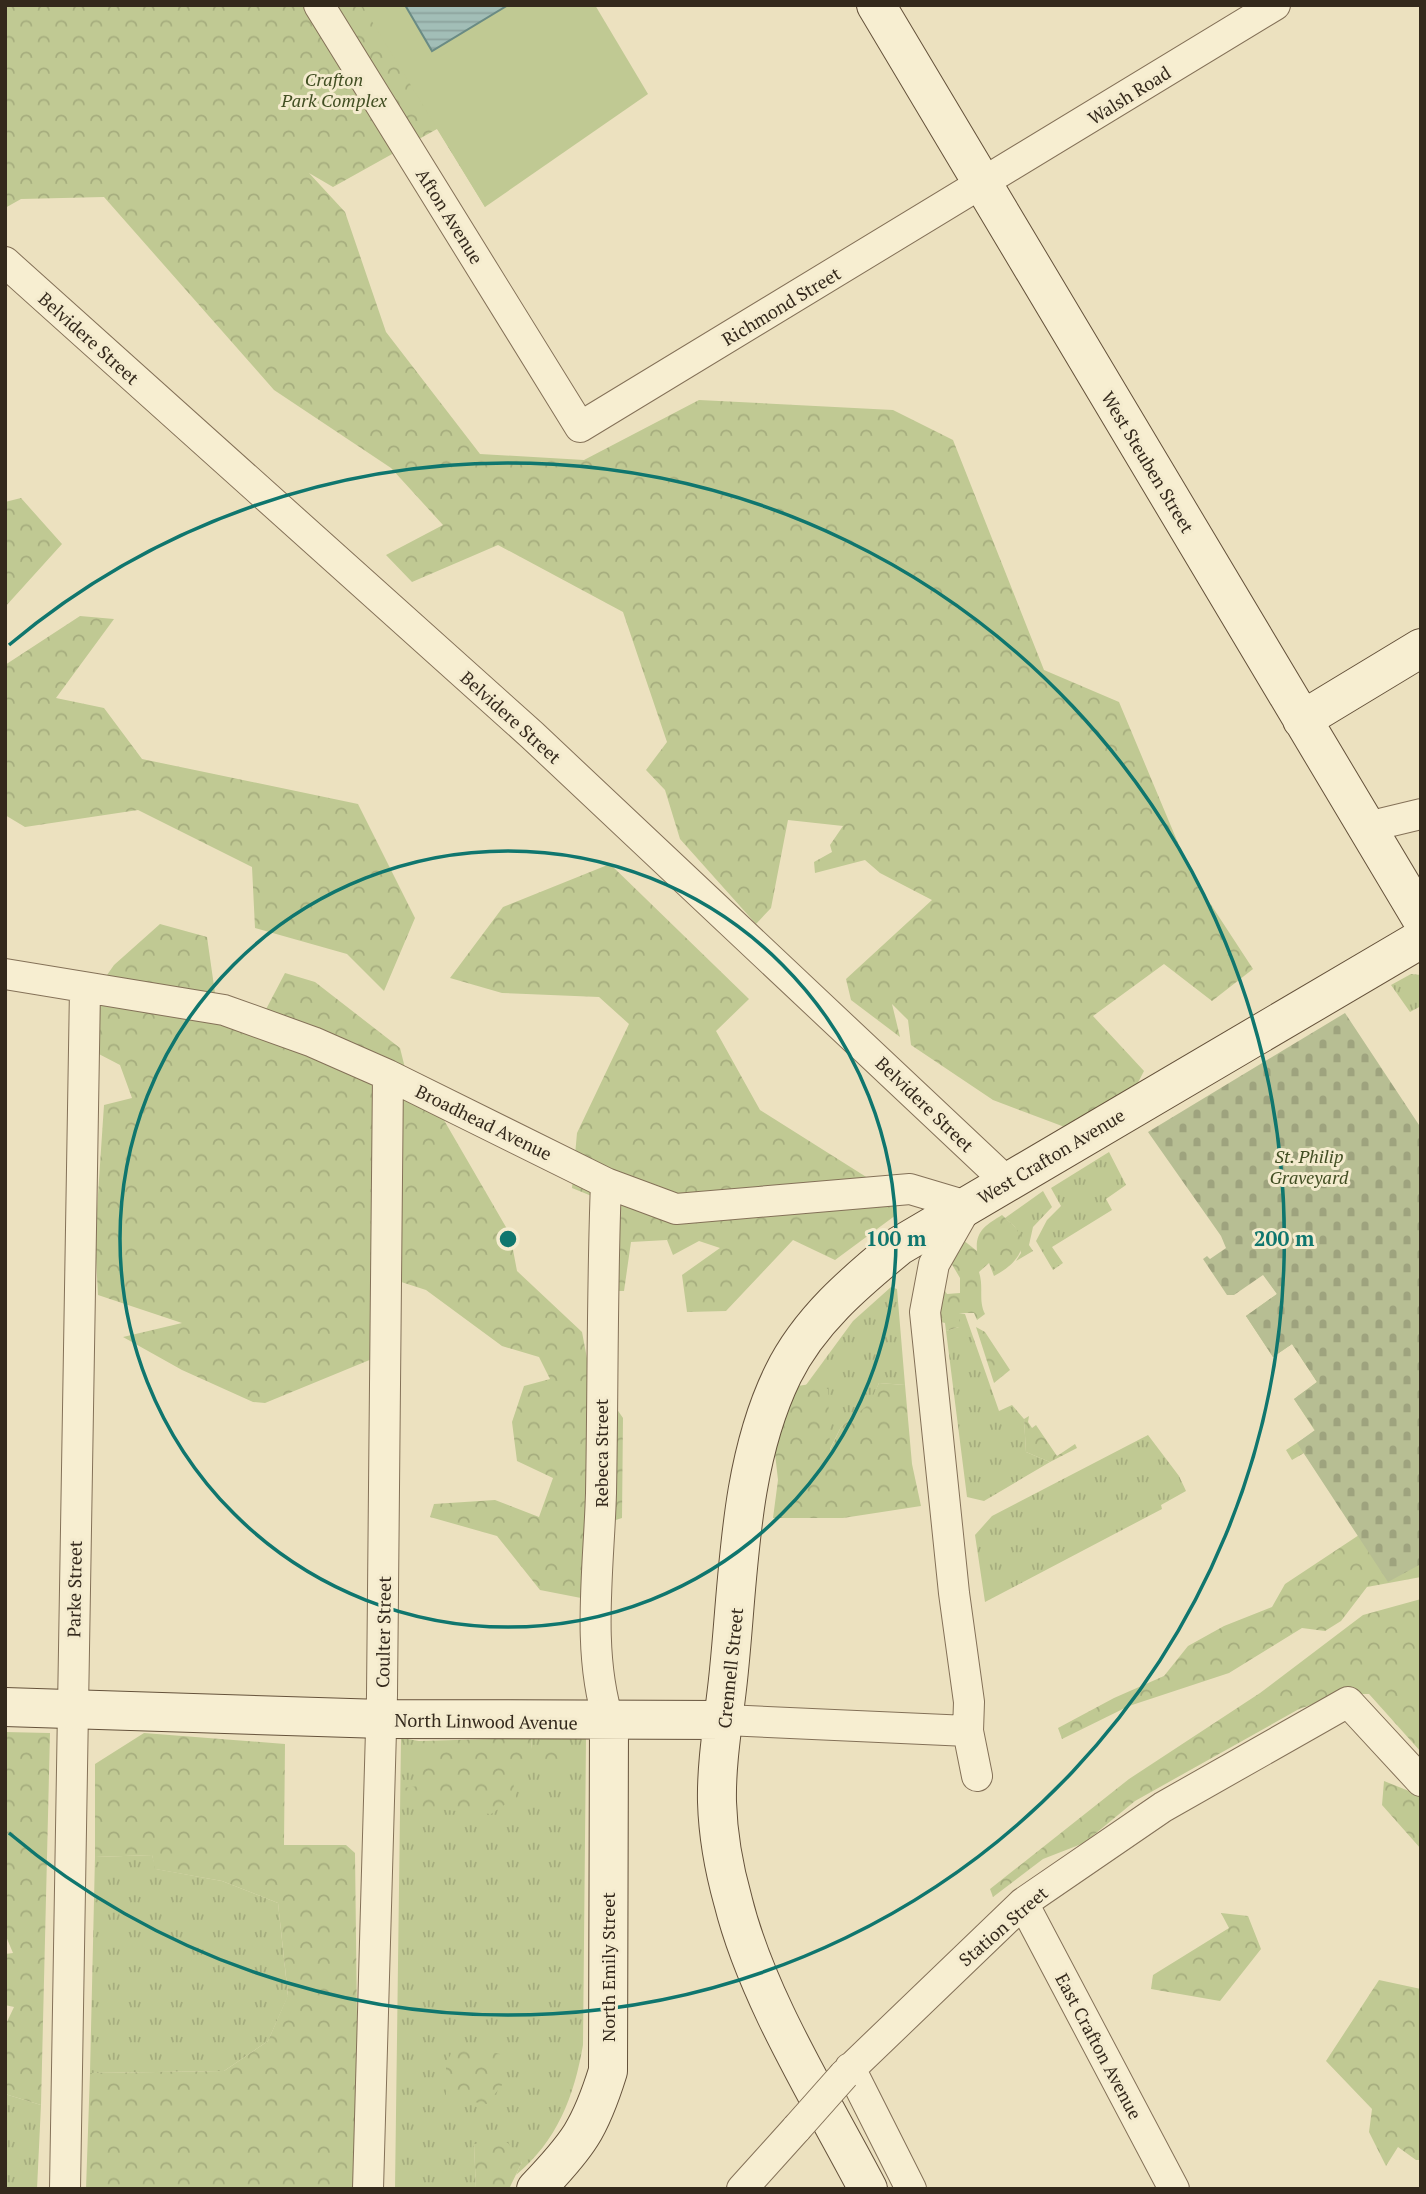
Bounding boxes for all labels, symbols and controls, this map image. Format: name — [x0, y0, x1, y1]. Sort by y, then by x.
street label: Walsh Road — [1083, 60, 1175, 130]
park label: Crafton Park Complex — [280, 67, 388, 112]
street label: Afton Avenue — [411, 164, 489, 268]
street label: Richmond Street — [717, 261, 845, 351]
street label: Belvidere Street — [34, 286, 145, 390]
street label: West Steuben Street — [1096, 387, 1200, 538]
street label: Belvidere Street — [456, 665, 567, 769]
street label: Belvidere Street — [871, 1051, 979, 1157]
street label: Broadhead Avenue — [412, 1079, 556, 1165]
street label: West Crafton Avenue — [973, 1103, 1129, 1209]
park label: St. Philip Graveyard — [1269, 1144, 1349, 1189]
text: 100 m — [866, 1224, 927, 1252]
text: 200 m — [1254, 1224, 1315, 1252]
centre of rings — [496, 1227, 520, 1251]
street label: Rebeca Street — [589, 1398, 613, 1507]
street label: Parke Street — [61, 1540, 87, 1638]
street label: Coulter Street — [370, 1576, 396, 1688]
street label: Crennell Street — [712, 1606, 748, 1730]
street label: North Linwood Avenue — [394, 1707, 578, 1735]
street label: Station Street — [953, 1880, 1053, 1971]
street label: North Emily Street — [596, 1892, 620, 2042]
street label: East Crafton Avenue — [1050, 1969, 1148, 2123]

